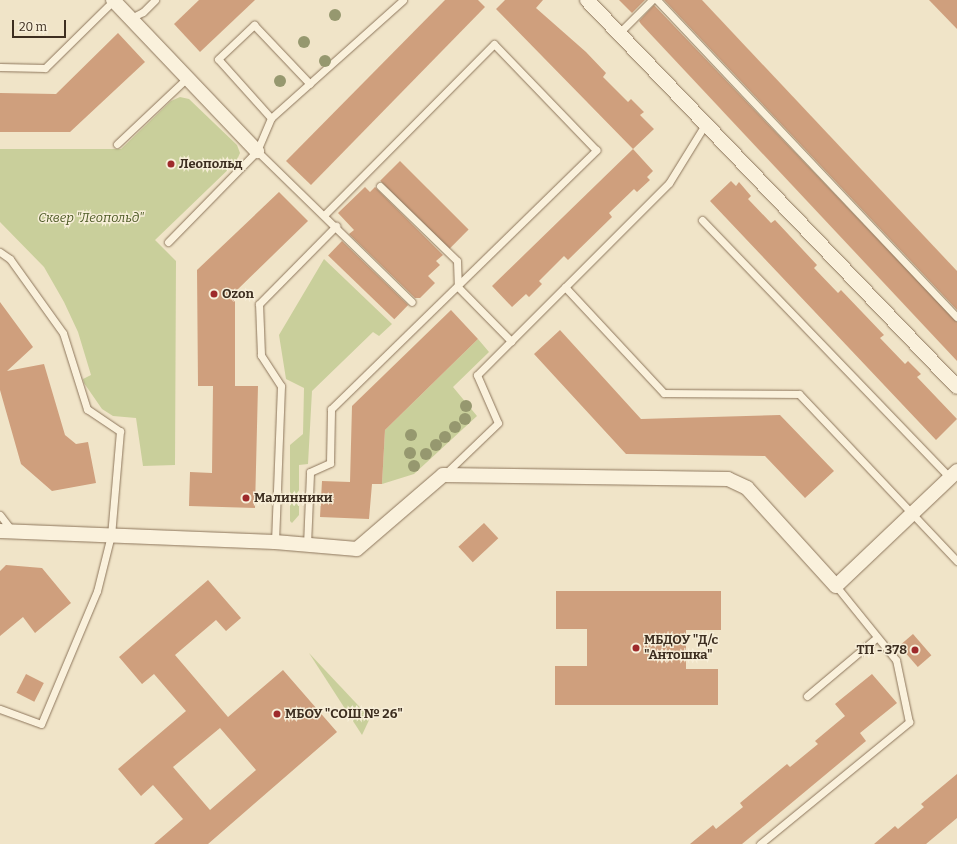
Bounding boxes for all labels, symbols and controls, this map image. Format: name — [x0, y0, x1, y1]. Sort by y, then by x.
scale bar — [14, 12, 68, 38]
text: 20 m — [19, 20, 47, 34]
place label: Леопольд — [179, 156, 242, 172]
marker: Леопольд — [166, 159, 176, 169]
park label: Сквер "Леопольд" — [38, 210, 144, 226]
place label: Ozon — [222, 286, 254, 302]
marker: Ozon — [209, 289, 219, 299]
place label: Малинники — [254, 490, 332, 506]
marker: Малинники — [241, 493, 251, 503]
place label: МБДОУ "Д/с "Антошка" — [644, 633, 718, 664]
place label: ТП - 378 — [857, 642, 907, 658]
marker: МБДОУ "Д/с "Антошка" — [631, 643, 641, 653]
marker: ТП - 378 — [910, 645, 920, 655]
place label: МБОУ "СОШ № 26" — [285, 706, 403, 722]
marker: МБОУ "СОШ № 26" — [272, 709, 282, 719]

